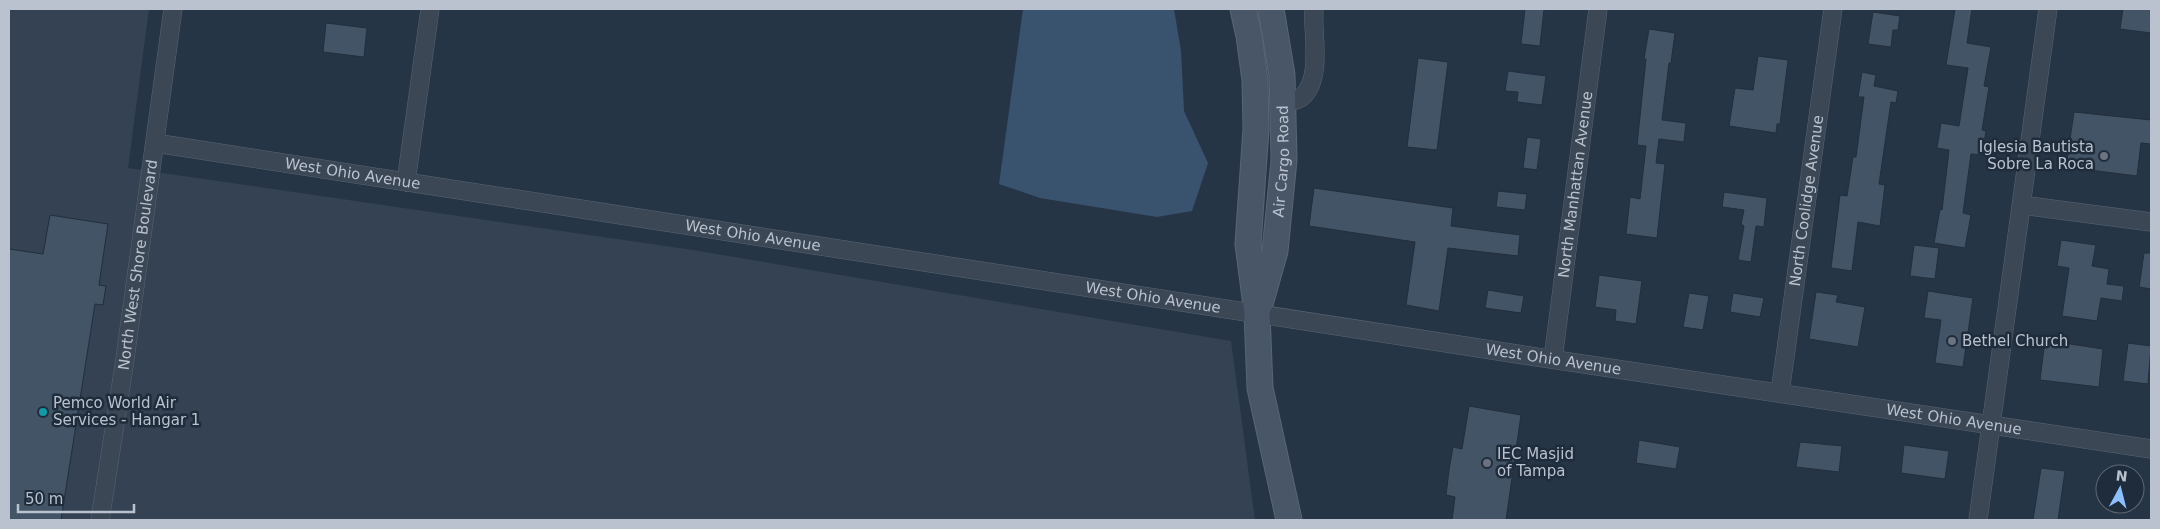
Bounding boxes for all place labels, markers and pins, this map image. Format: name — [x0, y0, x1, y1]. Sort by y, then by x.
place label: Iglesia Bautista Sobre La Roca — [1979, 138, 2094, 173]
marker: Iglesia Bautista Sobre La Roca — [2098, 150, 2110, 162]
place label: Bethel Church — [1962, 332, 2068, 350]
marker: Bethel Church — [1946, 335, 1958, 347]
place label: Pemco World Air Services - Hangar 1 — [53, 394, 200, 429]
marker: Pemco World Air Services - Hangar 1 — [37, 406, 49, 418]
place label: IEC Masjid of Tampa — [1497, 445, 1574, 480]
marker: IEC Masjid of Tampa — [1481, 457, 1493, 469]

